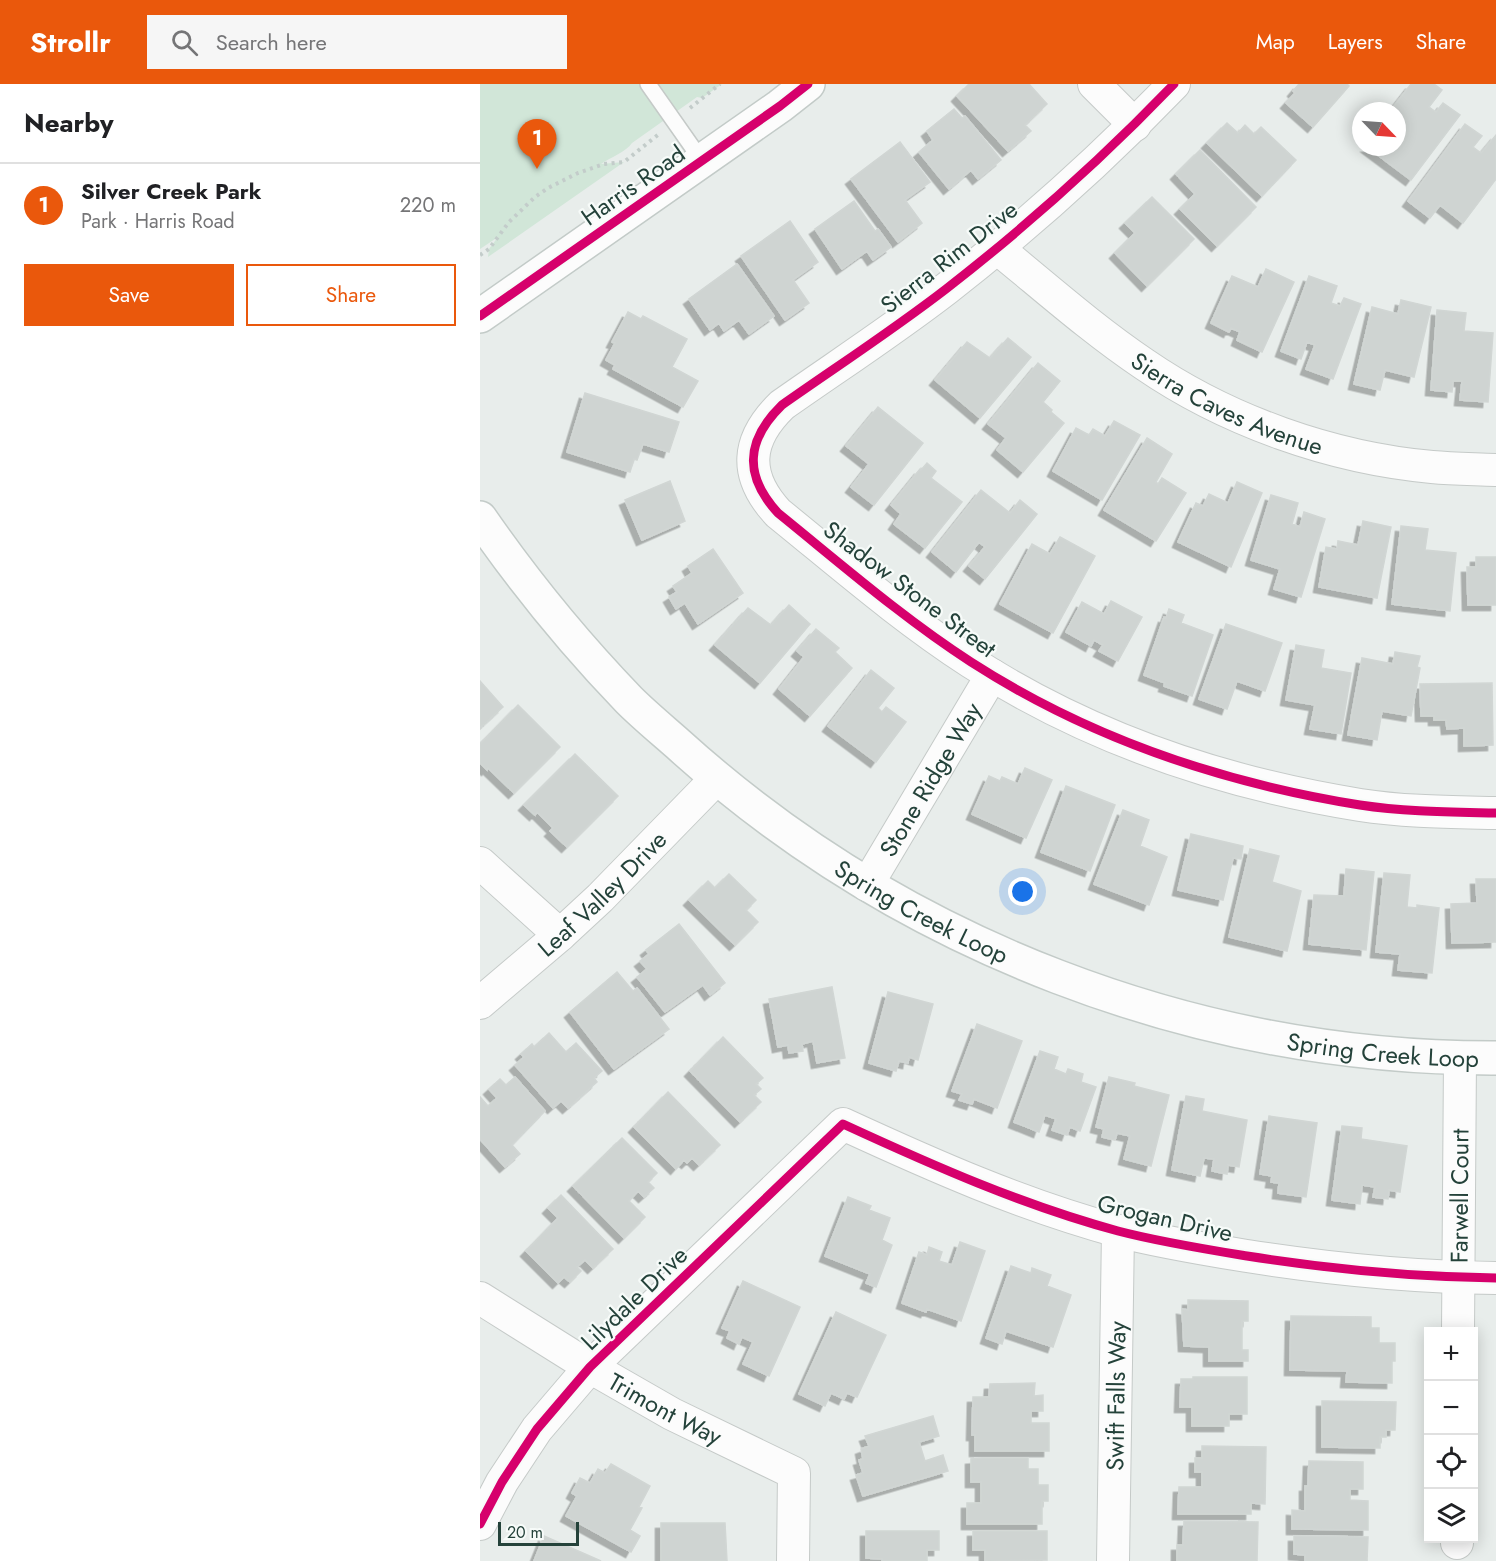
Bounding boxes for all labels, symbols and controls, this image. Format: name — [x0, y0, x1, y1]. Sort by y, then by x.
search box — [147, 15, 567, 69]
text: Strollr — [30, 22, 111, 63]
icon: search — [168, 26, 201, 59]
text: Search here — [216, 26, 327, 58]
text: Map — [1256, 27, 1295, 57]
text: Layers — [1328, 27, 1383, 57]
text: Share — [1416, 27, 1466, 57]
north arrow — [1352, 102, 1406, 156]
text: Nearby — [24, 104, 113, 142]
pin: 1 — [518, 120, 556, 169]
street label: Harris Road — [574, 136, 692, 234]
text: Silver Creek Park — [81, 175, 262, 207]
text: 1 — [38, 191, 49, 220]
text: 220 m — [400, 191, 456, 220]
street label: Sierra Rim Drive — [873, 192, 1025, 322]
text: Park · Harris Road — [81, 207, 235, 236]
button: Save — [24, 264, 234, 326]
button: Share — [246, 264, 456, 326]
street label: Sierra Caves Avenue — [1124, 343, 1327, 463]
street label: Shadow Stone Street — [816, 512, 1004, 666]
street label: Stone Ridge Way — [870, 695, 990, 863]
street label: Leaf Valley Drive — [530, 822, 674, 965]
street label: Spring Creek Loop — [828, 851, 1014, 972]
your location — [1008, 877, 1037, 906]
street label: Spring Creek Loop — [1284, 1023, 1479, 1075]
street label: Farwell Court — [1441, 1128, 1477, 1263]
street label: Grogan Drive — [1094, 1185, 1236, 1251]
street label: Lilydale Drive — [573, 1238, 695, 1358]
street label: Swift Falls Way — [1097, 1320, 1134, 1471]
map controls — [1424, 1327, 1478, 1543]
button: + — [1424, 1327, 1478, 1381]
street label: Trimont Way — [602, 1364, 729, 1453]
button: − — [1424, 1381, 1478, 1435]
button: locate — [1424, 1435, 1478, 1489]
button: layers — [1424, 1489, 1478, 1543]
scale bar — [498, 1519, 579, 1546]
text: 20 m — [507, 1521, 543, 1544]

